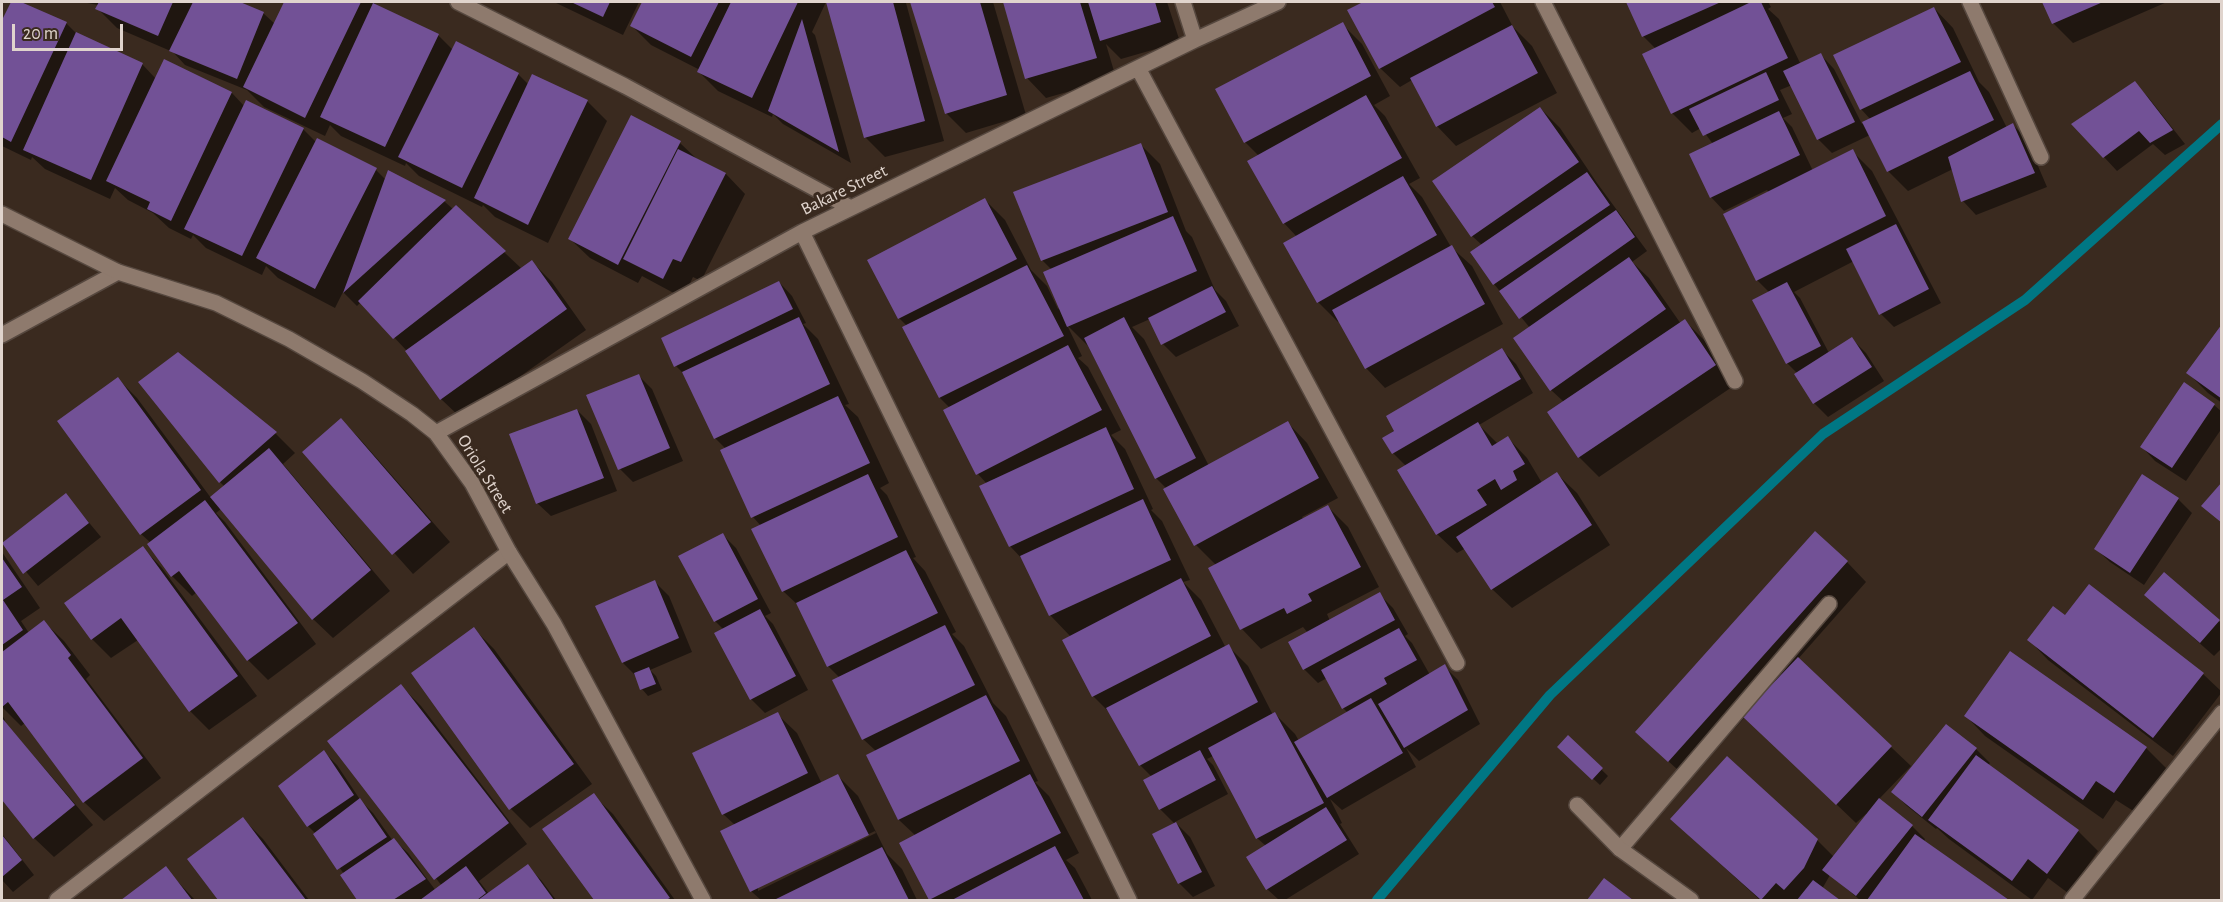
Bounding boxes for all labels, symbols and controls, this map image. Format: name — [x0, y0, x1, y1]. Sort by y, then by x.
scale bar — [15, 12, 126, 50]
text: 20 m — [23, 25, 58, 43]
street label: Bakare Street — [797, 160, 891, 220]
street label: Oriola Street — [452, 431, 518, 517]

